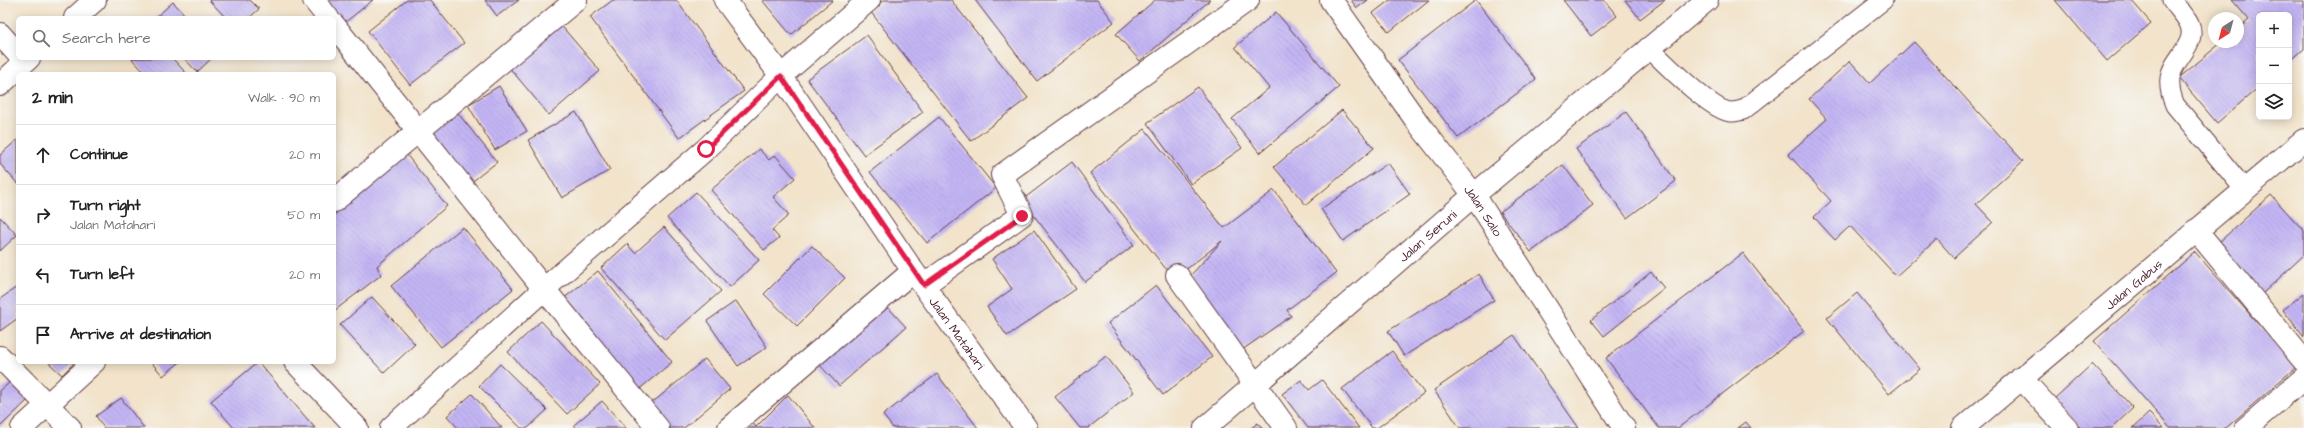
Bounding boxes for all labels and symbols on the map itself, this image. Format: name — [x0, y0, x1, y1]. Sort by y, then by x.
north arrow — [2208, 12, 2244, 48]
route start — [697, 140, 715, 158]
street label: Jalan Salo — [1459, 181, 1507, 241]
street label: Jalan Seruni — [1395, 206, 1461, 267]
route end — [1013, 207, 1031, 225]
street label: Jalan Gabus — [2101, 255, 2167, 314]
street label: Jalan Matahari — [924, 293, 989, 373]

